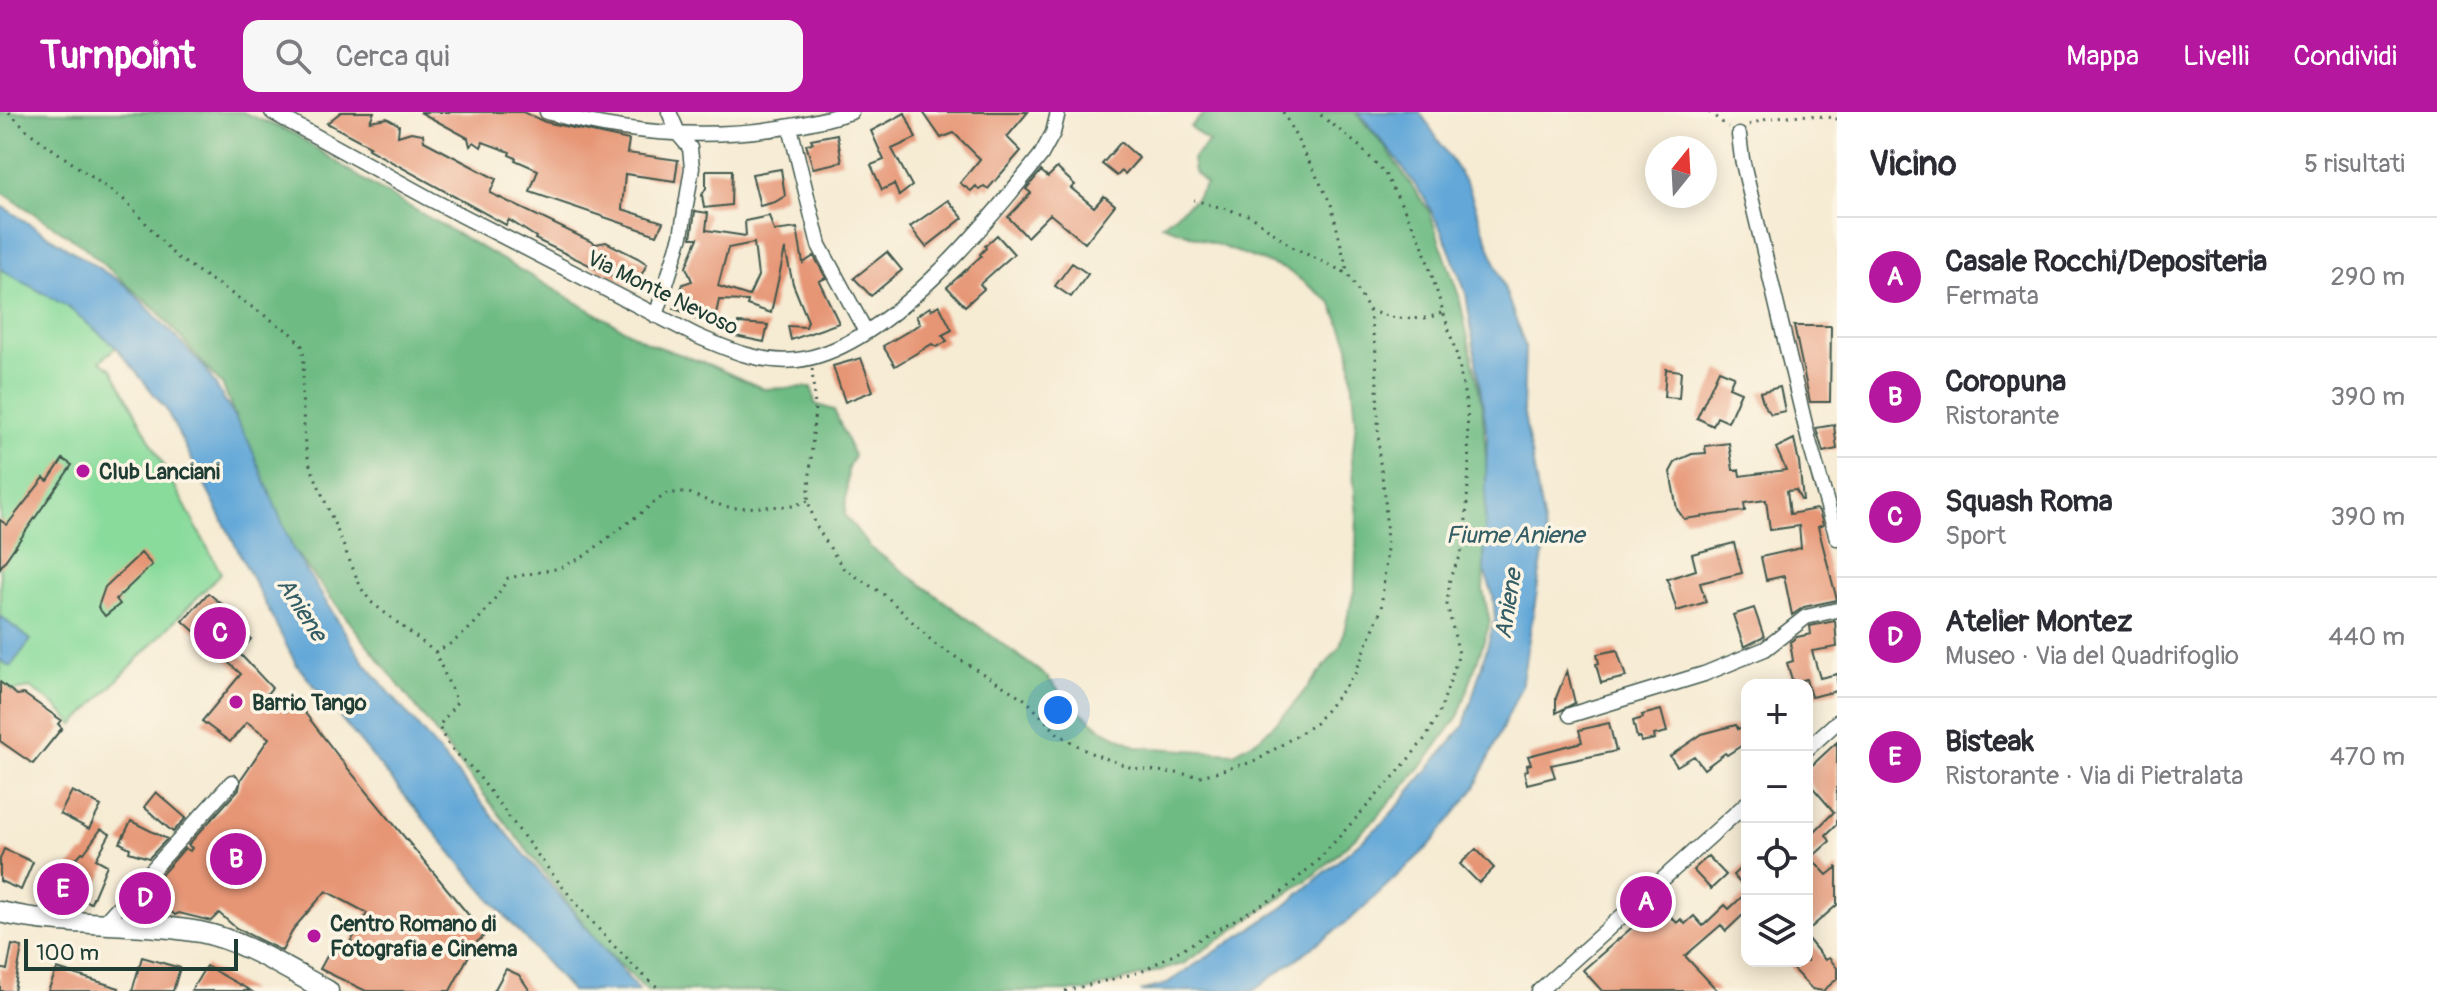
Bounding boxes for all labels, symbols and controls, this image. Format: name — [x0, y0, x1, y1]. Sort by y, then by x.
search box — [243, 20, 803, 92]
text: Turnpoint — [40, 32, 195, 80]
icon: search — [271, 34, 315, 78]
text: Cerca qui — [335, 38, 450, 75]
text: Mappa — [2066, 39, 2139, 74]
text: Livelli — [2183, 39, 2249, 74]
text: Condividi — [2293, 39, 2397, 74]
north arrow — [1645, 136, 1717, 208]
text: Vicino — [1869, 143, 1957, 186]
text: 5 risultati — [2304, 148, 2405, 180]
text: Casale Rocchi/Depositeria — [1945, 243, 2267, 280]
street label: Via Monte Nevoso — [582, 244, 743, 342]
text: A — [1887, 261, 1903, 293]
text: 290 m — [2331, 261, 2405, 293]
text: Fermata — [1945, 280, 2039, 312]
text: Coropuna — [1945, 363, 2066, 400]
text: B — [1888, 381, 1902, 413]
text: 390 m — [2331, 381, 2405, 413]
text: Ristorante — [1945, 400, 2059, 432]
place label: Club Lanciani — [99, 458, 220, 486]
marker: Club Lanciani — [74, 462, 92, 480]
text: Squash Roma — [1945, 483, 2113, 520]
text: C — [1887, 501, 1903, 533]
text: 390 m — [2331, 501, 2405, 533]
text: Sport — [1945, 520, 2006, 552]
water label: Fiume Aniene — [1446, 521, 1586, 550]
water label: Aniene — [1489, 565, 1529, 641]
water label: Aniene — [270, 572, 334, 648]
pin: C — [194, 603, 246, 663]
text: Atelier Montez — [1945, 603, 2132, 640]
text: D — [1887, 621, 1903, 653]
text: 440 m — [2328, 621, 2405, 653]
text: Museo · Via del Quadrifoglio — [1945, 640, 2239, 672]
map controls — [1741, 679, 1813, 967]
button: + — [1741, 679, 1813, 751]
place label: Barrio Tango — [252, 689, 367, 717]
your location — [1038, 690, 1078, 730]
marker: Barrio Tango — [227, 693, 245, 711]
text: Bisteak — [1945, 723, 2034, 760]
text: E — [1888, 741, 1902, 773]
text: 470 m — [2330, 741, 2405, 773]
button: − — [1741, 751, 1813, 823]
text: Ristorante · Via di Pietralata — [1945, 760, 2243, 792]
button: locate — [1741, 823, 1813, 895]
pin: B — [210, 829, 262, 889]
pin: E — [37, 859, 89, 919]
pin: D — [119, 868, 171, 928]
pin: A — [1620, 872, 1672, 932]
button: layers — [1741, 895, 1813, 967]
place label: Centro Romano di Fotografia e Cinema — [330, 910, 517, 963]
marker: Centro Romano di Fotografia e Cinema — [305, 927, 323, 945]
scale bar — [24, 935, 238, 971]
text: 100 m — [36, 939, 99, 967]

